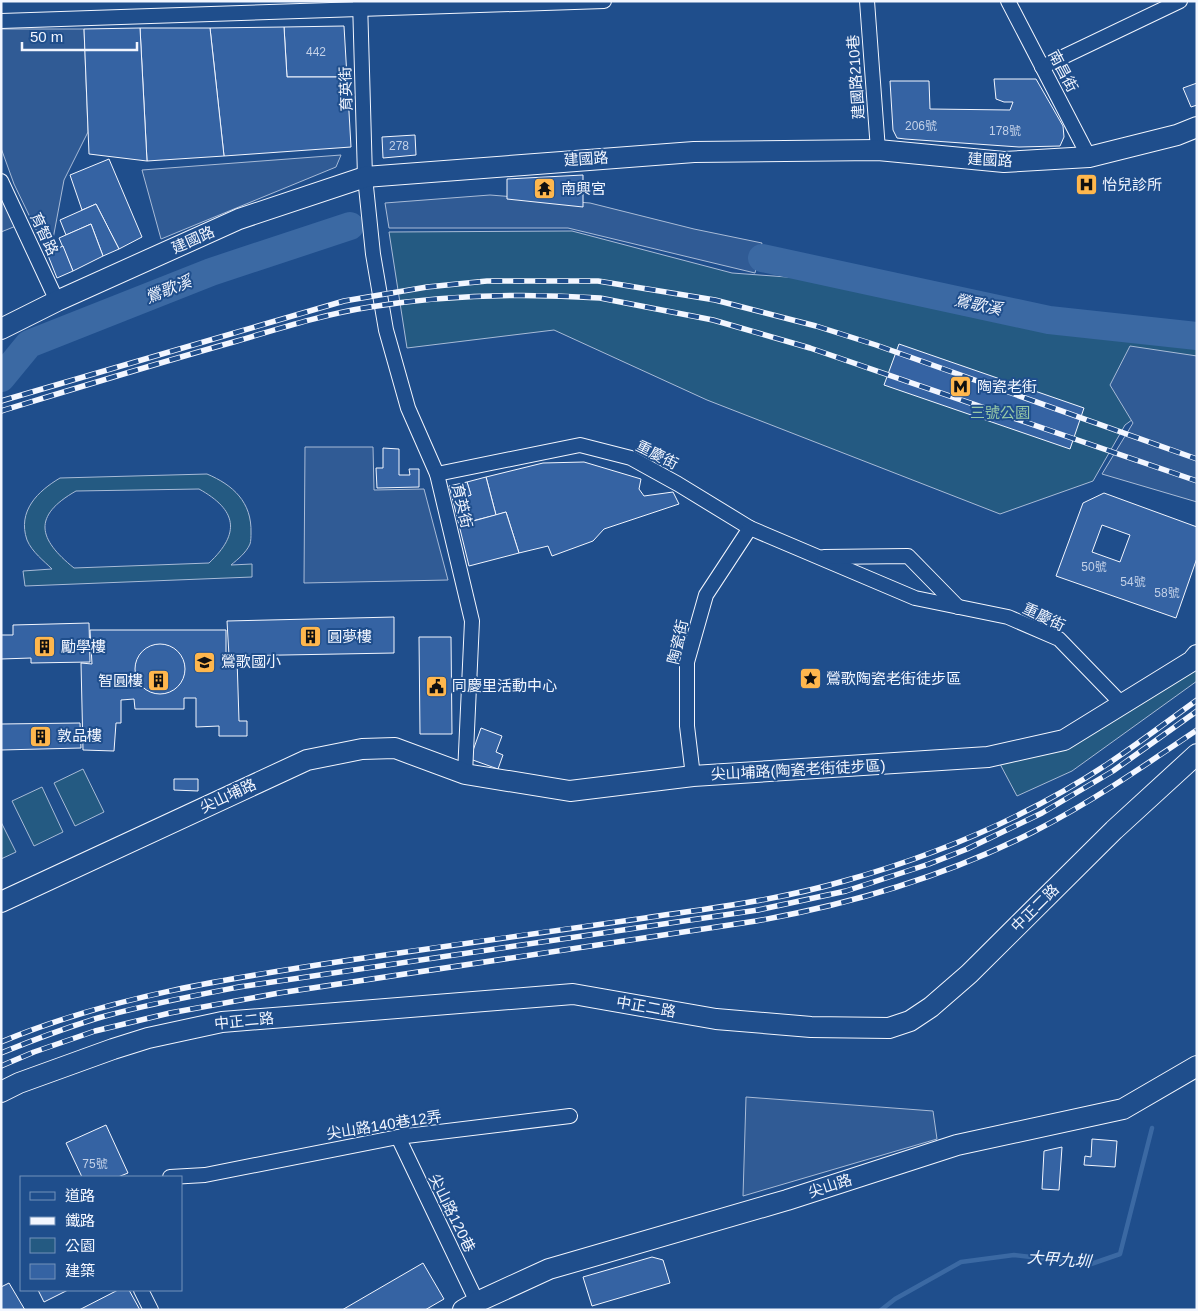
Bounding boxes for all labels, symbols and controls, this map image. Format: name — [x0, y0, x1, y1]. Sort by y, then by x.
scale bar — [22, 20, 138, 52]
text: 50 m — [30, 28, 63, 45]
street label: 建國路210巷 — [844, 34, 867, 120]
house number: 442 — [306, 45, 326, 59]
street label: 南昌街 — [1045, 47, 1082, 95]
street label: 育英街 — [336, 66, 355, 112]
house number: 206號 — [905, 119, 937, 133]
house number: 178號 — [989, 124, 1021, 138]
house number: 278 — [389, 139, 409, 153]
street label: 建國路 — [563, 148, 609, 169]
street label: 建國路 — [967, 150, 1013, 169]
hospital icon: 怡兒診所 — [1074, 173, 1098, 197]
place label: 怡兒診所 — [1102, 176, 1162, 193]
temple icon: 南興宮 — [533, 177, 557, 201]
place label: 南興宮 — [561, 180, 606, 197]
street label: 育智路 — [27, 210, 62, 258]
street label: 建國路 — [169, 223, 217, 256]
water label: 鶯歌溪 — [143, 272, 195, 306]
water label: 鶯歌溪 — [953, 291, 1005, 318]
metro station icon: 陶瓷老街 — [949, 375, 973, 399]
place label: 陶瓷老街 — [977, 378, 1037, 395]
park label: 三號公園 — [970, 404, 1030, 421]
street label: 重慶街 — [633, 437, 681, 472]
street label: 育英街 — [449, 482, 476, 530]
house number: 50號 — [1081, 560, 1107, 574]
house number: 54號 — [1120, 575, 1146, 589]
house number: 58號 — [1154, 586, 1180, 600]
street label: 重慶街 — [1020, 599, 1068, 634]
street label: 陶瓷街 — [664, 618, 691, 666]
building icon: 圓夢樓 — [299, 625, 323, 649]
place label: 圓夢樓 — [327, 628, 372, 645]
building icon: 勵學樓 — [33, 635, 57, 659]
place label: 勵學樓 — [61, 638, 106, 655]
school or university icon: 鶯歌國小 — [193, 650, 217, 674]
place label: 鶯歌國小 — [221, 653, 281, 670]
place icon: 鶯歌陶瓷老街徒步區 — [798, 667, 822, 691]
building icon: 智圓樓 — [147, 669, 171, 693]
place label: 鶯歌陶瓷老街徒步區 — [826, 670, 961, 687]
place label: 智圓樓 — [98, 672, 143, 689]
public building icon: 同慶里活動中心 — [424, 674, 448, 698]
place label: 同慶里活動中心 — [452, 677, 557, 694]
building icon: 敦品樓 — [29, 724, 53, 748]
place label: 敦品樓 — [57, 727, 102, 744]
street label: 尖山埔路(陶瓷老街徒步區) — [710, 756, 886, 783]
street label: 尖山埔路 — [197, 775, 259, 816]
street label: 中正二路 — [1007, 880, 1062, 935]
street label: 中正二路 — [615, 993, 677, 1020]
street label: 中正二路 — [213, 1009, 275, 1032]
street label: 尖山路140巷12弄 — [325, 1107, 443, 1142]
house number: 75號 — [82, 1157, 108, 1171]
street label: 尖山路 — [806, 1170, 854, 1201]
street label: 尖山路120巷 — [426, 1171, 479, 1255]
legend — [20, 1176, 182, 1291]
text: 道路 — [65, 1187, 95, 1204]
text: 鐵路 — [65, 1212, 95, 1229]
text: 公園 — [65, 1237, 95, 1254]
water label: 大甲九圳 — [1026, 1249, 1093, 1270]
text: 建築 — [65, 1262, 95, 1279]

